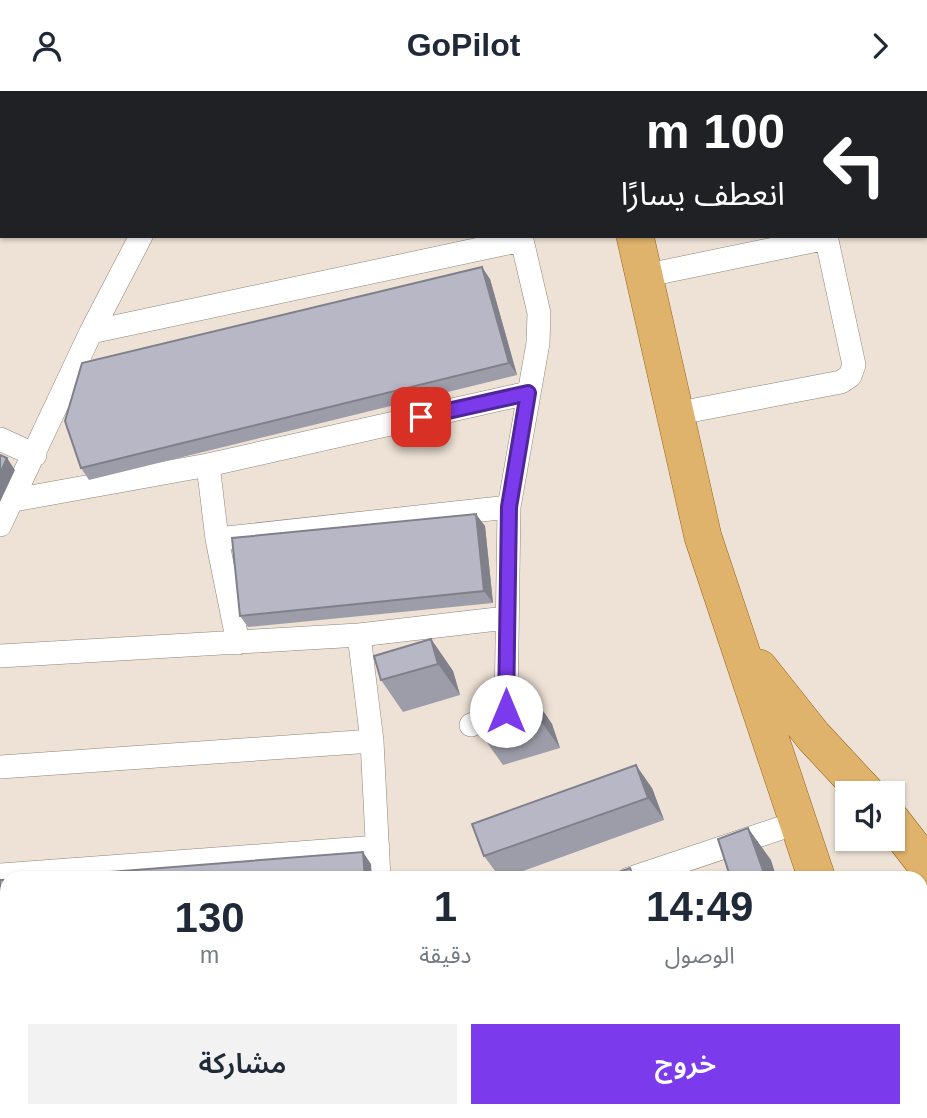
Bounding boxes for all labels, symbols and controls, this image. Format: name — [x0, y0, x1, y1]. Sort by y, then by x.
icon: person — [28, 27, 66, 65]
text: GoPilot — [407, 27, 520, 63]
icon: forward — [861, 27, 899, 65]
text: 100 m — [646, 104, 785, 158]
icon: left — [809, 119, 900, 210]
text: انعطف يسارًا — [621, 176, 785, 212]
pin — [391, 387, 451, 447]
icon: arrive — [402, 398, 440, 436]
position arrow — [469, 674, 543, 748]
map controls — [835, 781, 905, 851]
button: sound — [835, 781, 905, 851]
text: 1 — [434, 883, 457, 930]
text: 14:49 — [646, 883, 753, 930]
text: 130 — [175, 894, 245, 941]
text: m — [200, 942, 219, 968]
text: دقيقة — [419, 942, 472, 968]
text: الوصول — [665, 942, 735, 968]
button: مشاركة — [28, 1024, 457, 1104]
button: خروج — [471, 1024, 900, 1104]

